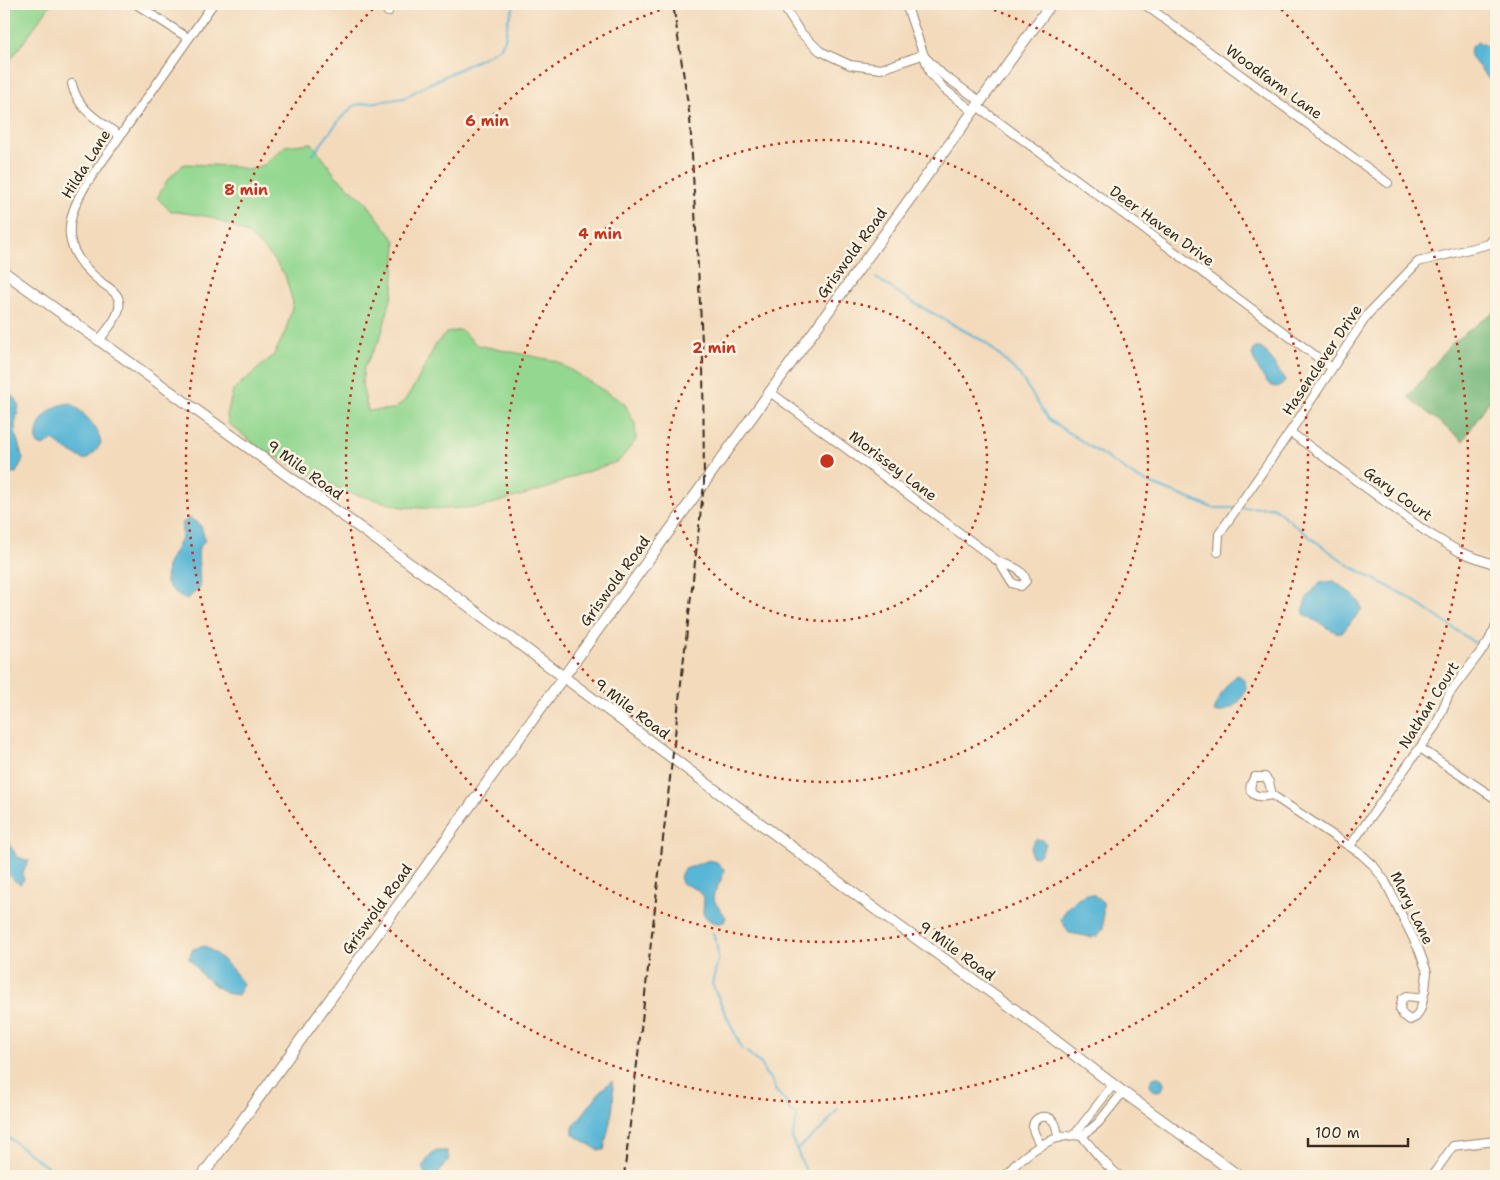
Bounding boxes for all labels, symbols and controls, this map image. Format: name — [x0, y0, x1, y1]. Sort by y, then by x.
street label: Woodfarm Lane — [1222, 40, 1326, 124]
text: 6 min — [465, 111, 509, 131]
street label: Hilda Lane — [57, 126, 115, 202]
text: 8 min — [224, 180, 268, 200]
street label: Deer Haven Drive — [1105, 181, 1219, 271]
street label: Griswold Road — [812, 203, 892, 302]
text: 4 min — [578, 224, 622, 244]
street label: Hasenclever Drive — [1277, 301, 1367, 419]
text: 2 min — [692, 338, 736, 358]
street label: Morissey Lane — [845, 426, 941, 506]
street label: 9 Mile Road — [263, 436, 348, 505]
centre of rings — [818, 452, 836, 470]
street label: Gary Court — [1360, 462, 1436, 526]
street label: Griswold Road — [575, 531, 655, 630]
street label: Nathan Court — [1394, 658, 1464, 752]
street label: 9 Mile Road — [590, 674, 674, 744]
street label: Griswold Road — [337, 859, 417, 958]
street label: Mary Lane — [1386, 868, 1438, 948]
street label: 9 Mile Road — [915, 917, 1000, 986]
scale bar — [1308, 1115, 1408, 1147]
text: 100 m — [1315, 1123, 1360, 1143]

